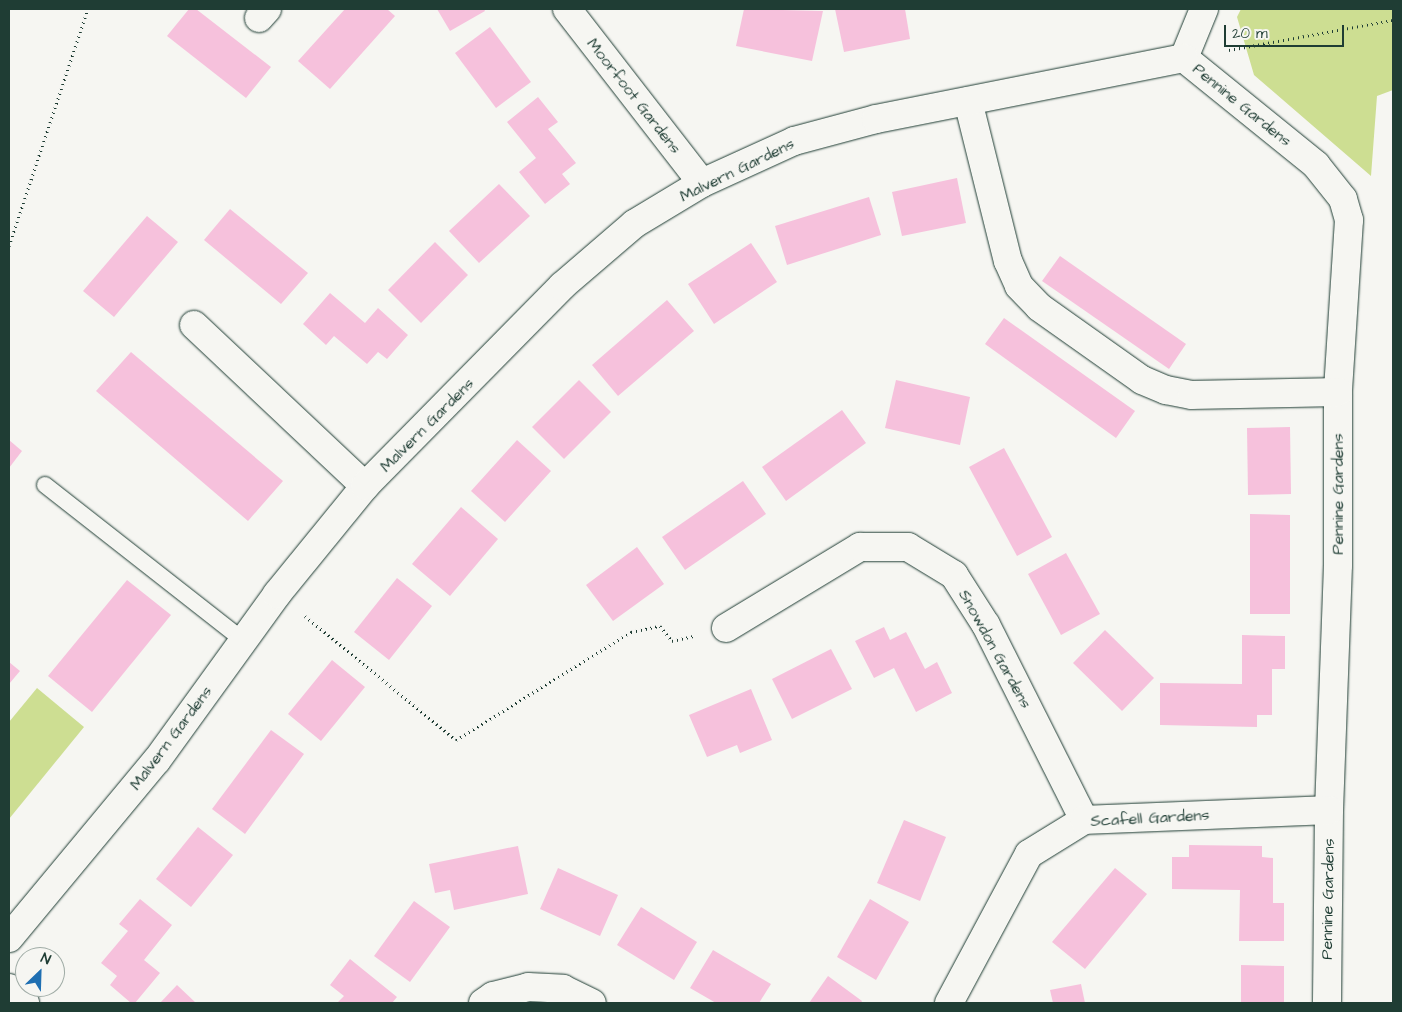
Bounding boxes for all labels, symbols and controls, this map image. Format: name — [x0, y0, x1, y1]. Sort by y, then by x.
scale bar — [1227, 15, 1347, 47]
text: 20 m — [1232, 23, 1268, 44]
street label: Moorfoot Gardens — [583, 34, 685, 158]
street label: Pennine Gardens — [1189, 59, 1295, 151]
street label: Malvern Gardens — [677, 134, 797, 206]
street label: Malvern Gardens — [376, 374, 478, 476]
street label: Pennine Gardens — [1328, 433, 1348, 555]
street label: Snowdon Gardens — [954, 586, 1036, 712]
street label: Malvern Gardens — [126, 682, 216, 794]
street label: Scafell Gardens — [1090, 805, 1210, 831]
street label: Pennine Gardens — [1317, 838, 1339, 960]
north arrow — [15, 947, 65, 997]
text: N — [38, 948, 54, 970]

